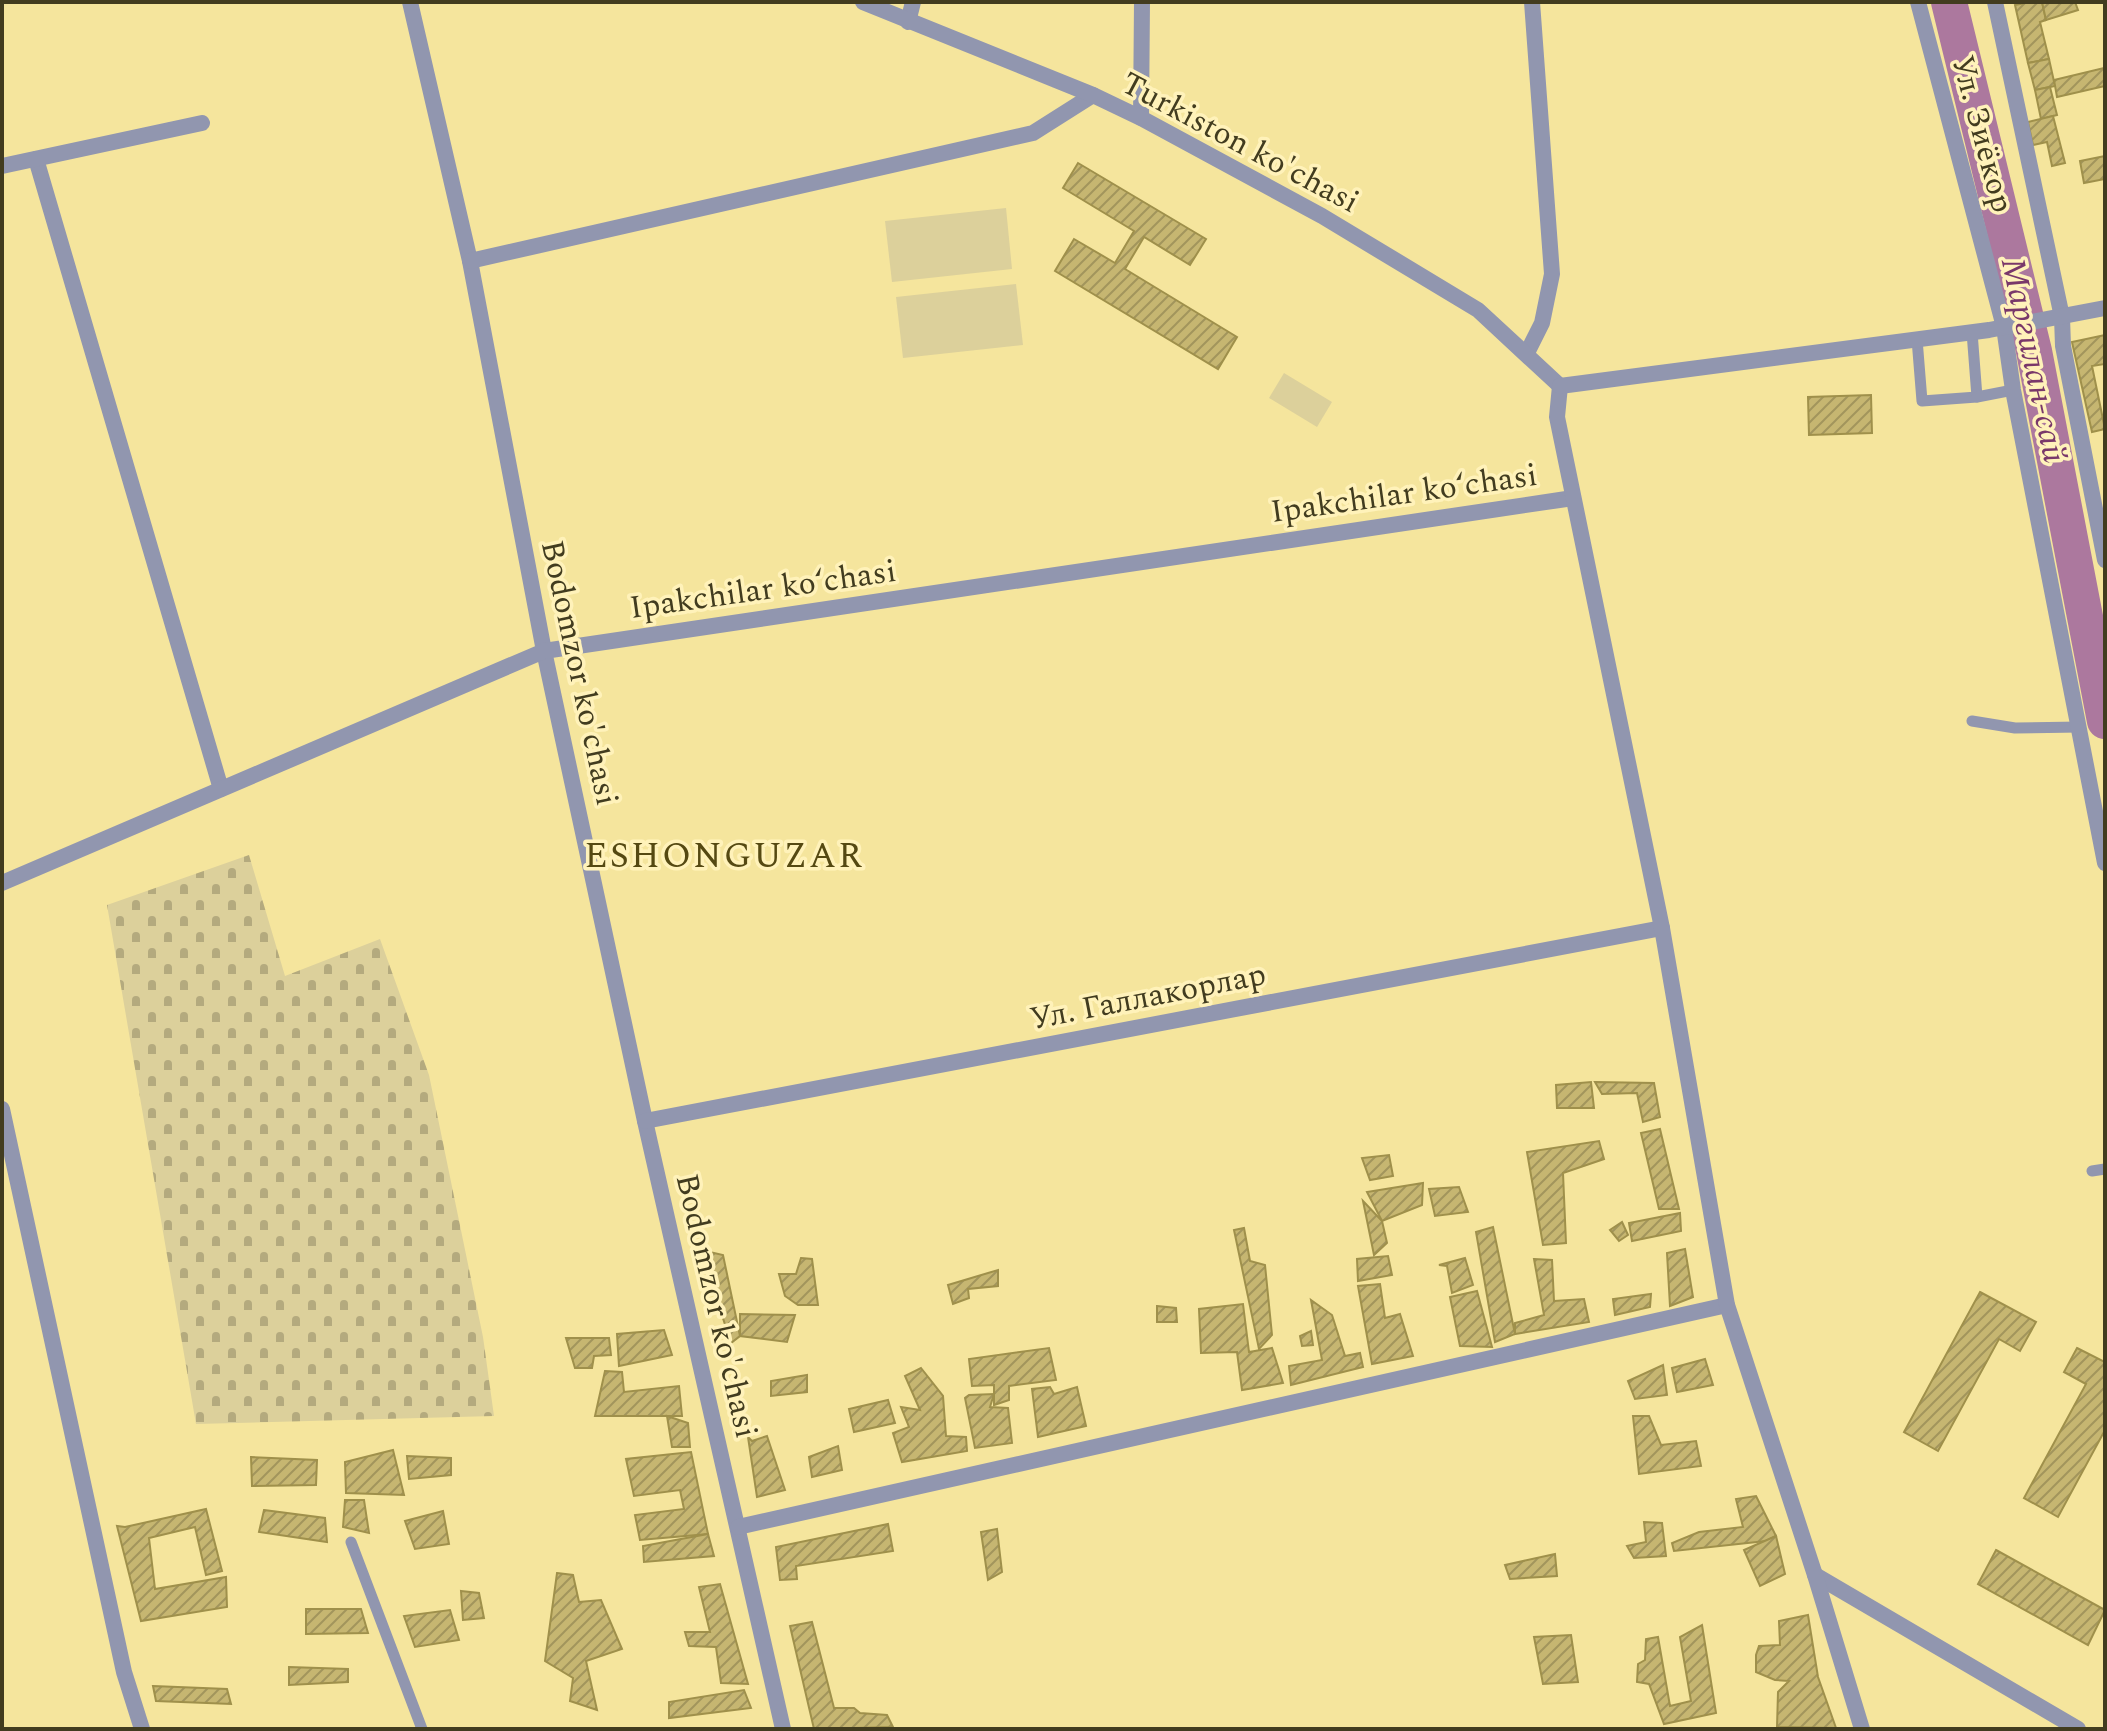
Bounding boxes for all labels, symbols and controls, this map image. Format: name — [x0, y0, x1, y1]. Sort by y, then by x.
street label: Ул. Зиёкор — [1937, 50, 2027, 218]
street label: Turkiston ko'chasi — [1112, 59, 1368, 227]
water label: Маргилан-сай — [1986, 252, 2080, 468]
street label: Ipakchilar koʻchasi — [1267, 451, 1541, 537]
street label: Bodomzor ko'chasi — [527, 536, 631, 810]
street label: Ipakchilar koʻchasi — [626, 547, 900, 633]
district label: ESHONGUZAR — [584, 829, 864, 884]
street label: Ул. Галлакорлар — [1026, 950, 1270, 1044]
street label: Bodomzor ko'chasi — [662, 1169, 770, 1443]

